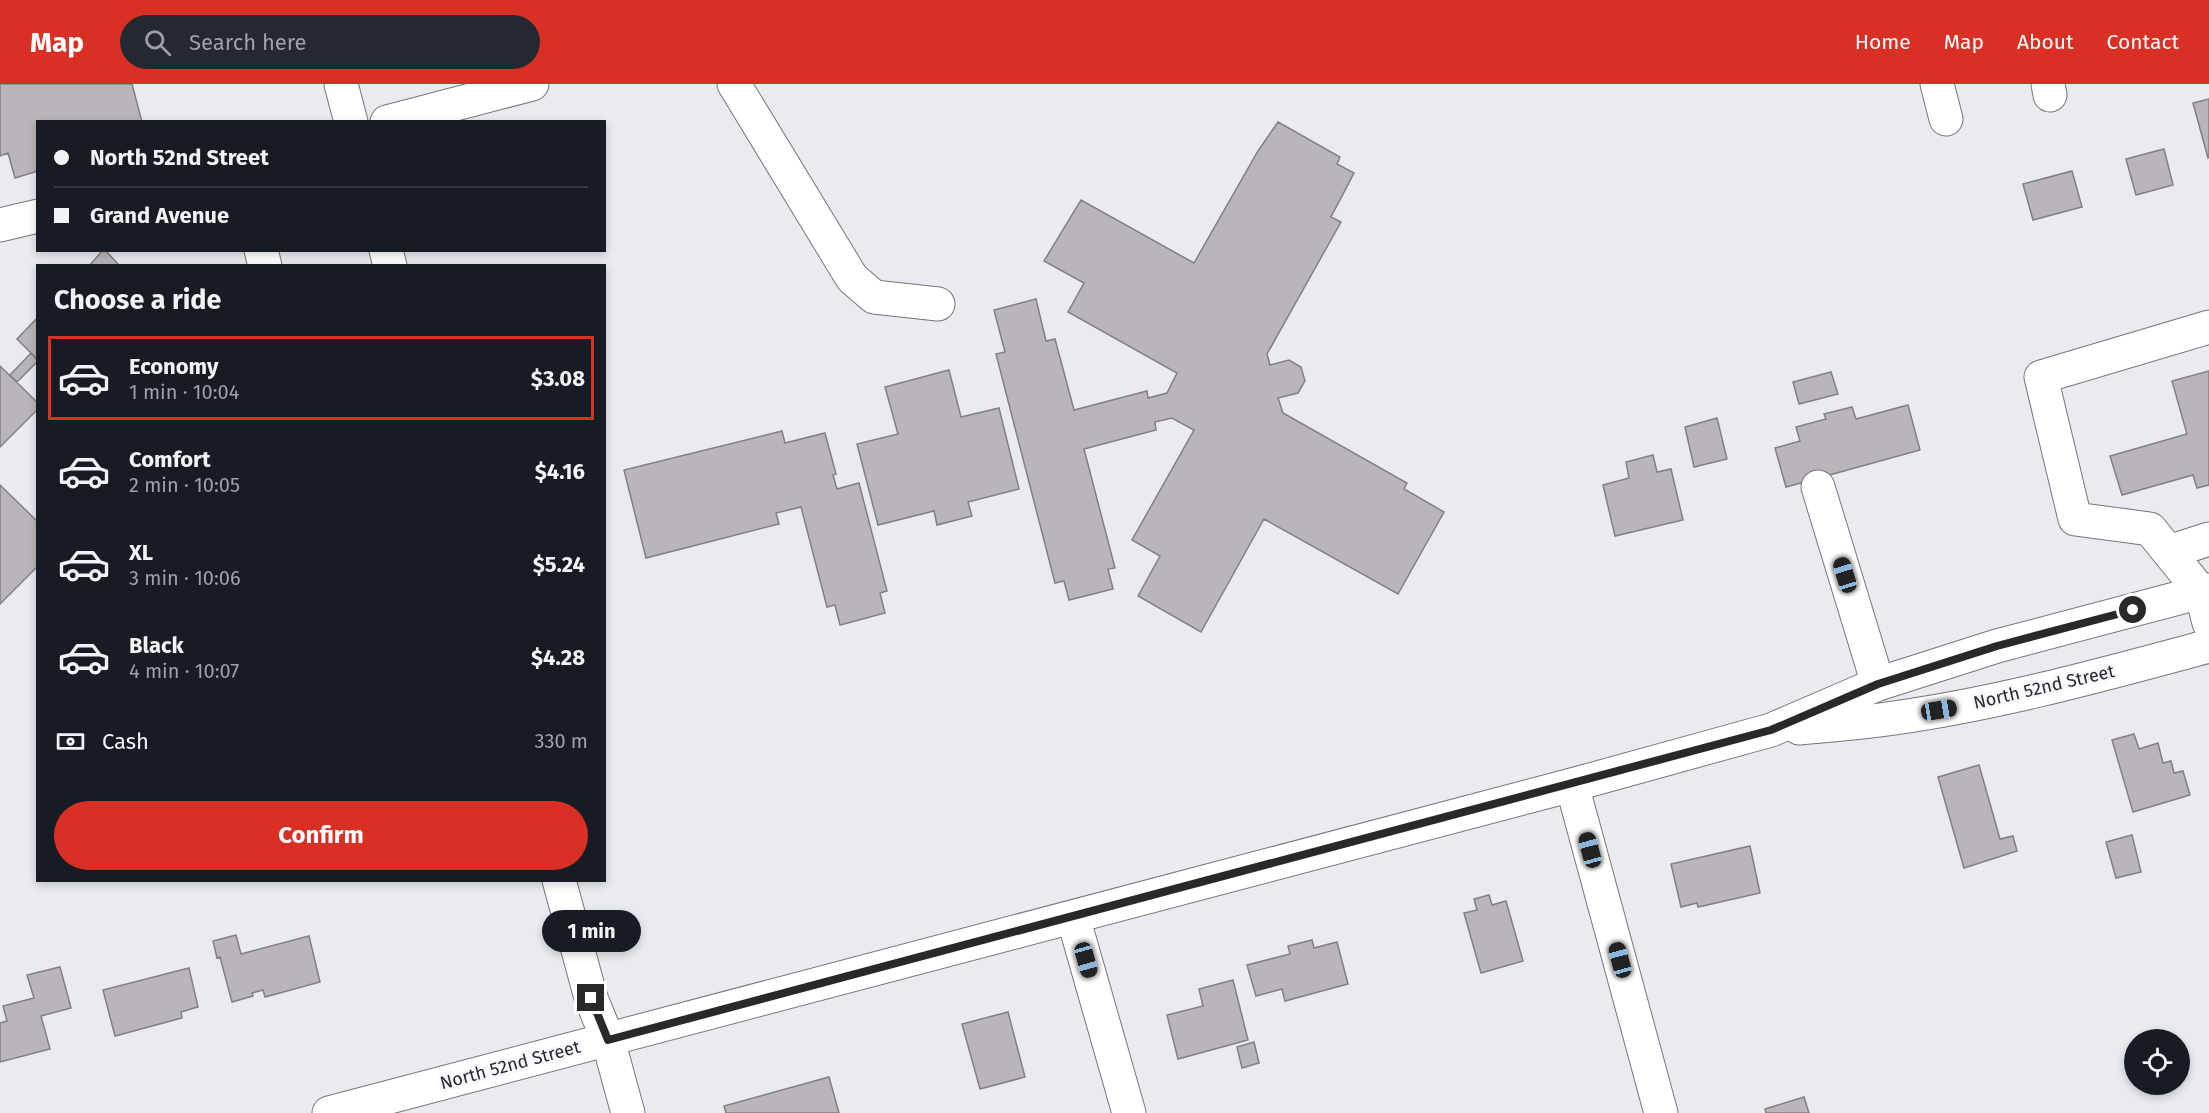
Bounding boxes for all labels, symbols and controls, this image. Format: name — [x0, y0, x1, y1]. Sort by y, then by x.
search box — [120, 15, 540, 69]
text: Map — [30, 26, 84, 59]
icon: search — [141, 26, 174, 59]
text: Search here — [189, 29, 307, 56]
text: Home — [1855, 29, 1911, 55]
text: Map — [1944, 29, 1984, 55]
text: About — [2017, 29, 2074, 55]
text: Contact — [2107, 29, 2179, 55]
text: North 52nd Street — [90, 144, 269, 171]
text: Grand Avenue — [90, 202, 229, 229]
text: Choose a ride — [54, 284, 221, 316]
icon: car — [57, 351, 111, 405]
text: Economy — [129, 353, 218, 380]
text: $3.08 — [531, 365, 585, 392]
text: 1 min · 10:04 — [129, 380, 239, 404]
icon: car — [57, 444, 111, 498]
text: Comfort — [129, 446, 210, 473]
text: $4.16 — [535, 458, 585, 485]
text: 2 min · 10:05 — [129, 473, 240, 497]
icon: car — [57, 537, 111, 591]
text: XL — [129, 539, 153, 566]
text: $5.24 — [533, 551, 585, 578]
car — [1831, 555, 1859, 595]
text: 3 min · 10:06 — [129, 566, 241, 590]
route start — [2119, 596, 2146, 623]
icon: car — [57, 630, 111, 684]
text: Black — [129, 632, 184, 659]
text: $4.28 — [531, 644, 585, 671]
text: 4 min · 10:07 — [129, 659, 239, 683]
street label: North 52nd Street — [1971, 660, 2117, 714]
car — [1920, 698, 1958, 722]
icon: cash — [54, 725, 87, 758]
text: Cash — [102, 728, 149, 755]
text: 330 m — [534, 729, 588, 753]
button: Confirm — [54, 801, 588, 870]
car — [1577, 830, 1603, 870]
callout: 1 min — [542, 911, 640, 953]
text: 1 min — [567, 919, 616, 943]
car — [1072, 940, 1100, 980]
car — [1607, 940, 1633, 980]
route end — [577, 984, 604, 1011]
map controls — [2124, 1029, 2190, 1095]
button: locate — [2124, 1029, 2190, 1095]
street label: North 52nd Street — [438, 1036, 583, 1094]

